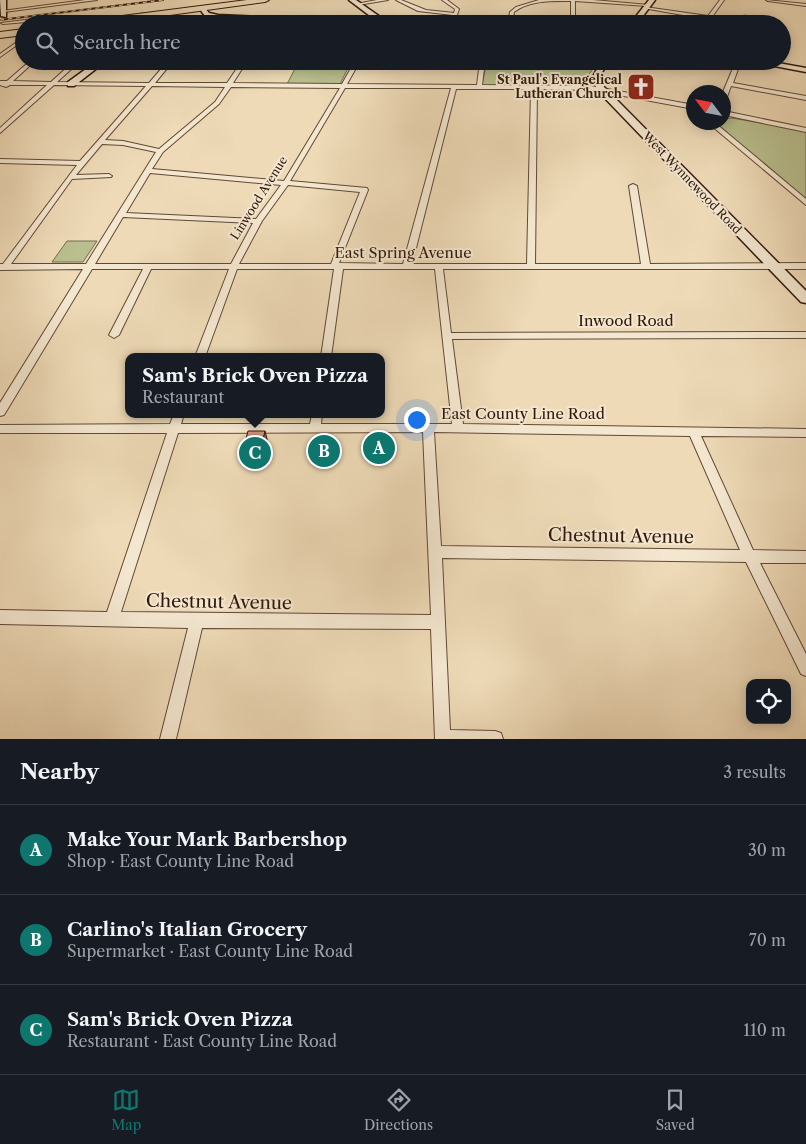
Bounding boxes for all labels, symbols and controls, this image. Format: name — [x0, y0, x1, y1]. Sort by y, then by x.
search box — [15, 15, 791, 70]
icon: search — [33, 29, 61, 57]
text: Search here — [73, 31, 181, 54]
place label: St Paul's Evangelical Lutheran Church — [497, 72, 623, 101]
church icon: St Paul's Evangelical Lutheran Church — [626, 72, 656, 102]
north arrow — [686, 85, 731, 130]
street label: West Wynnewood Road — [639, 128, 746, 237]
street label: Linwood Avenue — [227, 153, 290, 242]
street label: East Spring Avenue — [334, 243, 472, 262]
street label: Inwood Road — [578, 311, 674, 330]
popup — [125, 353, 385, 418]
text: Sam's Brick Oven Pizza — [142, 364, 368, 387]
text: Restaurant — [142, 387, 224, 407]
street label: East County Line Road — [441, 404, 605, 423]
your location — [404, 407, 430, 433]
pin: A — [363, 429, 395, 467]
pin: B — [308, 432, 340, 470]
pin: C — [239, 434, 271, 472]
street label: Chestnut Avenue — [548, 524, 694, 548]
street label: Chestnut Avenue — [146, 590, 292, 614]
map controls — [746, 679, 791, 724]
button: locate — [746, 679, 791, 724]
text: Nearby — [20, 759, 99, 784]
text: 3 results — [723, 762, 786, 782]
text: Make Your Mark Barbershop — [67, 828, 347, 851]
text: A — [30, 840, 42, 860]
text: 30 m — [748, 840, 786, 860]
text: Shop · East County Line Road — [67, 851, 294, 871]
text: Carlino's Italian Grocery — [67, 918, 307, 941]
text: B — [30, 930, 42, 950]
text: 70 m — [749, 930, 786, 950]
text: Supermarket · East County Line Road — [67, 941, 353, 961]
text: Sam's Brick Oven Pizza — [67, 1008, 293, 1031]
text: C — [30, 1020, 42, 1040]
text: 110 m — [743, 1020, 786, 1040]
text: Restaurant · East County Line Road — [67, 1031, 337, 1051]
tab: Map — [111, 1086, 141, 1134]
tab: Directions — [364, 1086, 433, 1134]
tab: Saved — [656, 1086, 695, 1134]

